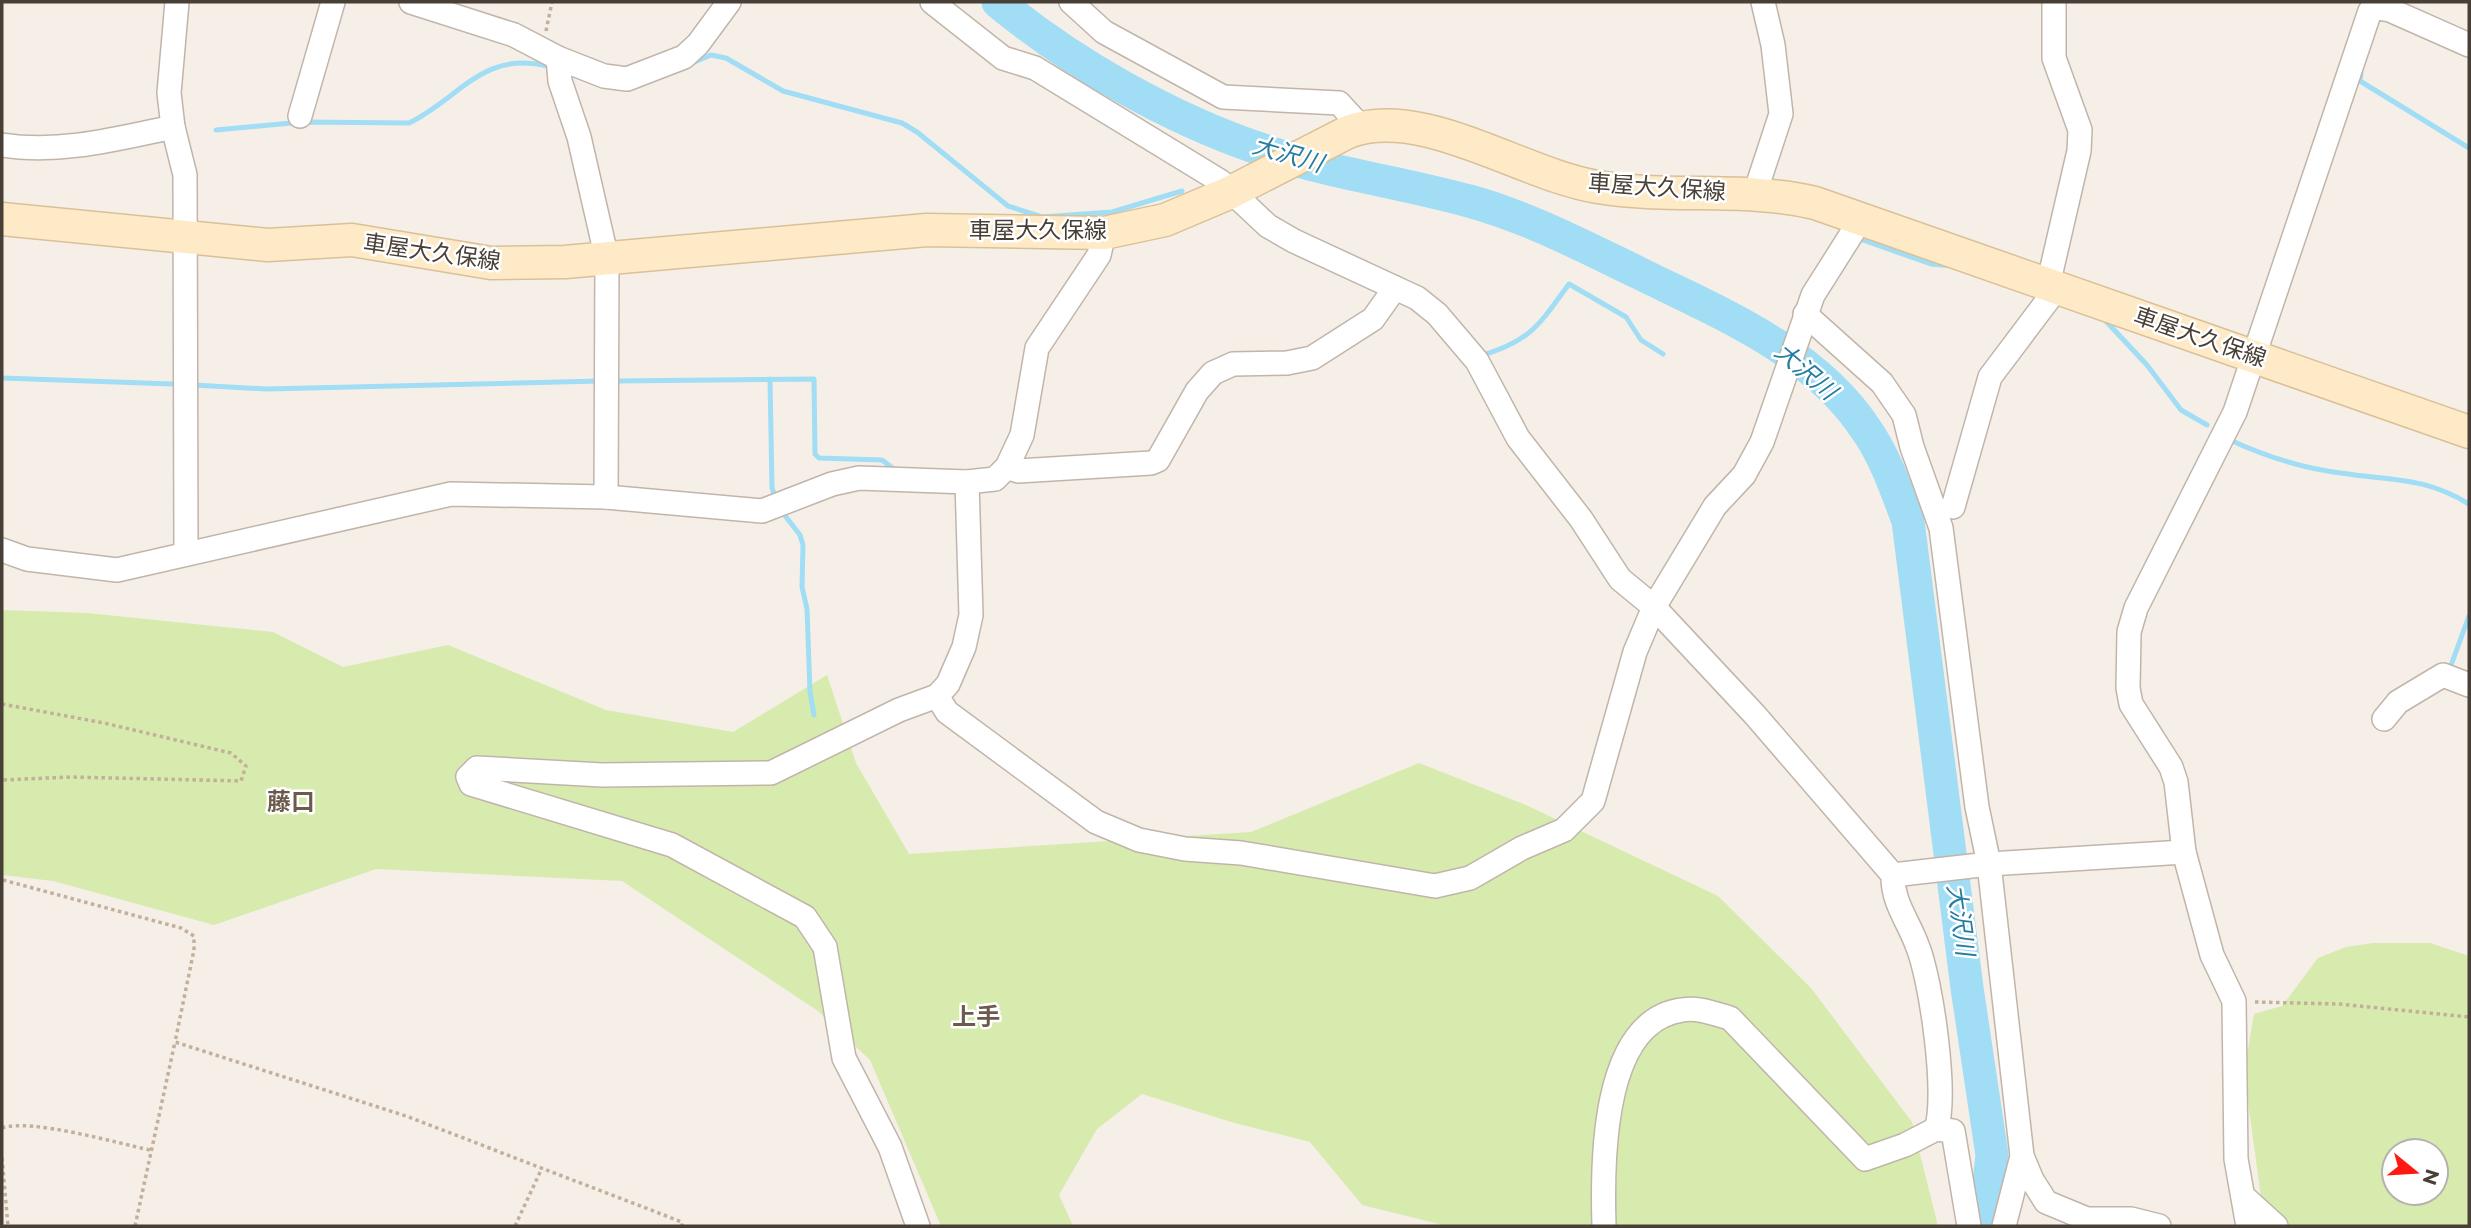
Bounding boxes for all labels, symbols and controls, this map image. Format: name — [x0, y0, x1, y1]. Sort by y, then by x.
water label: 大沢川 — [1249, 130, 1329, 179]
street label: 車屋大久保線 — [1587, 168, 1727, 206]
street label: 車屋大久保線 — [969, 216, 1107, 244]
street label: 車屋大久保線 — [362, 229, 502, 275]
street label: 車屋大久保線 — [2130, 301, 2270, 373]
water label: 大沢川 — [1769, 336, 1845, 408]
district label: 藤口 — [267, 787, 315, 816]
water label: 大沢川 — [1942, 882, 1981, 961]
district label: 上手 — [952, 1002, 1000, 1031]
north arrow — [2380, 1137, 2450, 1207]
text: N — [2417, 1166, 2444, 1188]

